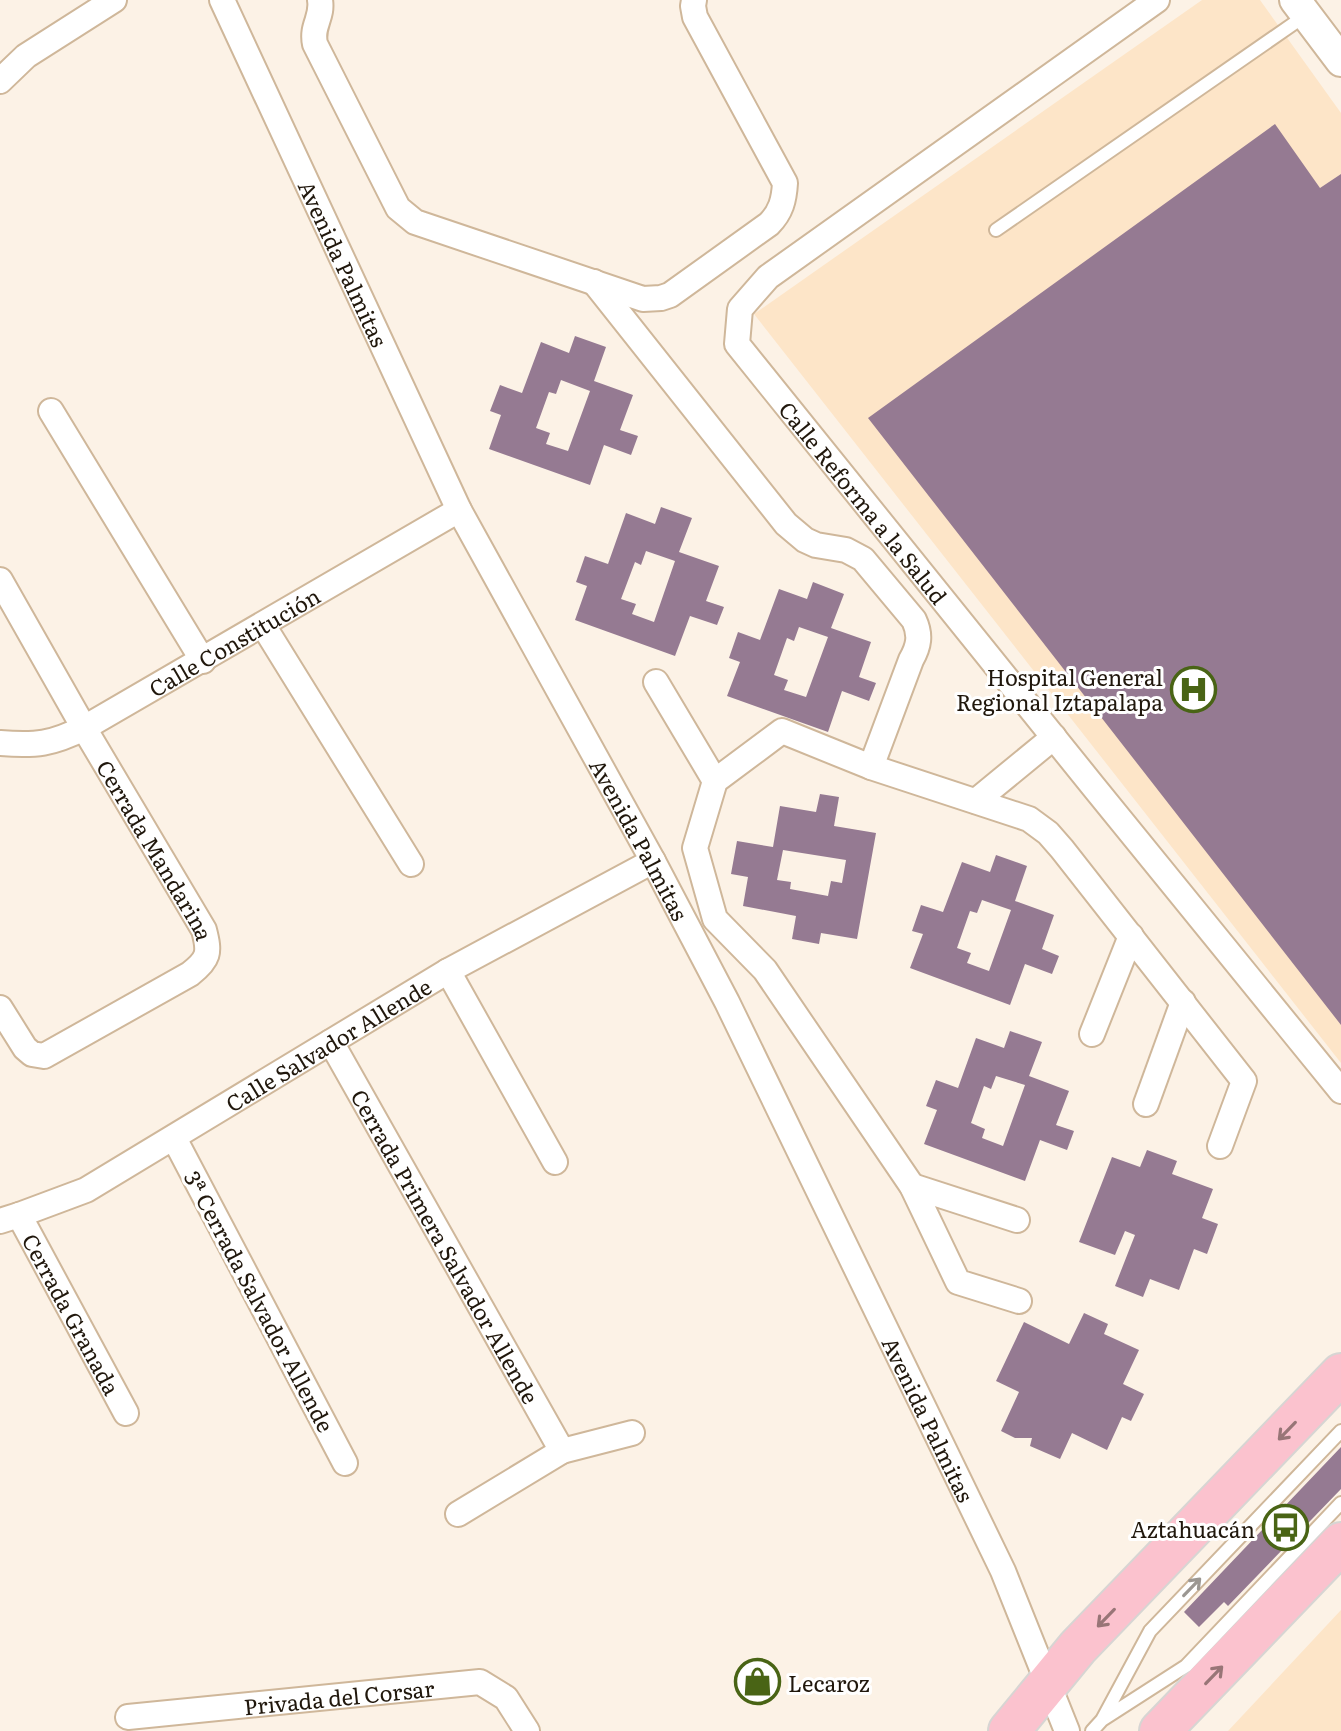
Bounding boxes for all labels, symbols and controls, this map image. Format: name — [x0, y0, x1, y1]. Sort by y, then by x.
street label: Avenida Palmitas — [291, 174, 397, 352]
street label: Calle Reforma a la Salud — [772, 393, 956, 611]
street label: Calle Constitución — [142, 578, 326, 704]
place label: Hospital General Regional Iztapalapa — [956, 660, 1163, 718]
hospital icon: Hospital General Regional Iztapalapa — [1170, 665, 1218, 713]
street label: Avenida Palmitas — [583, 752, 698, 926]
street label: Cerrada Mandarina — [90, 753, 222, 944]
street label: Calle Salvador Allende — [219, 969, 437, 1119]
street label: Cerrada Primera Salvador Allende — [344, 1082, 548, 1409]
street label: 3ª Cerrada Salvador Allende — [177, 1164, 343, 1438]
street label: Cerrada Granada — [15, 1227, 129, 1400]
street label: Avenida Palmitas — [875, 1331, 983, 1507]
one-way arrow — [1278, 1421, 1297, 1440]
bus stop icon: Aztahuacán — [1262, 1504, 1310, 1552]
place label: Aztahuacán — [1131, 1512, 1255, 1545]
one-way arrow — [1182, 1578, 1201, 1597]
one-way arrow — [1097, 1608, 1116, 1627]
shop icon: Lecaroz — [733, 1658, 781, 1706]
one-way arrow — [1205, 1665, 1224, 1685]
place label: Lecaroz — [788, 1666, 870, 1699]
street label: Privada del Corsar — [242, 1670, 436, 1722]

